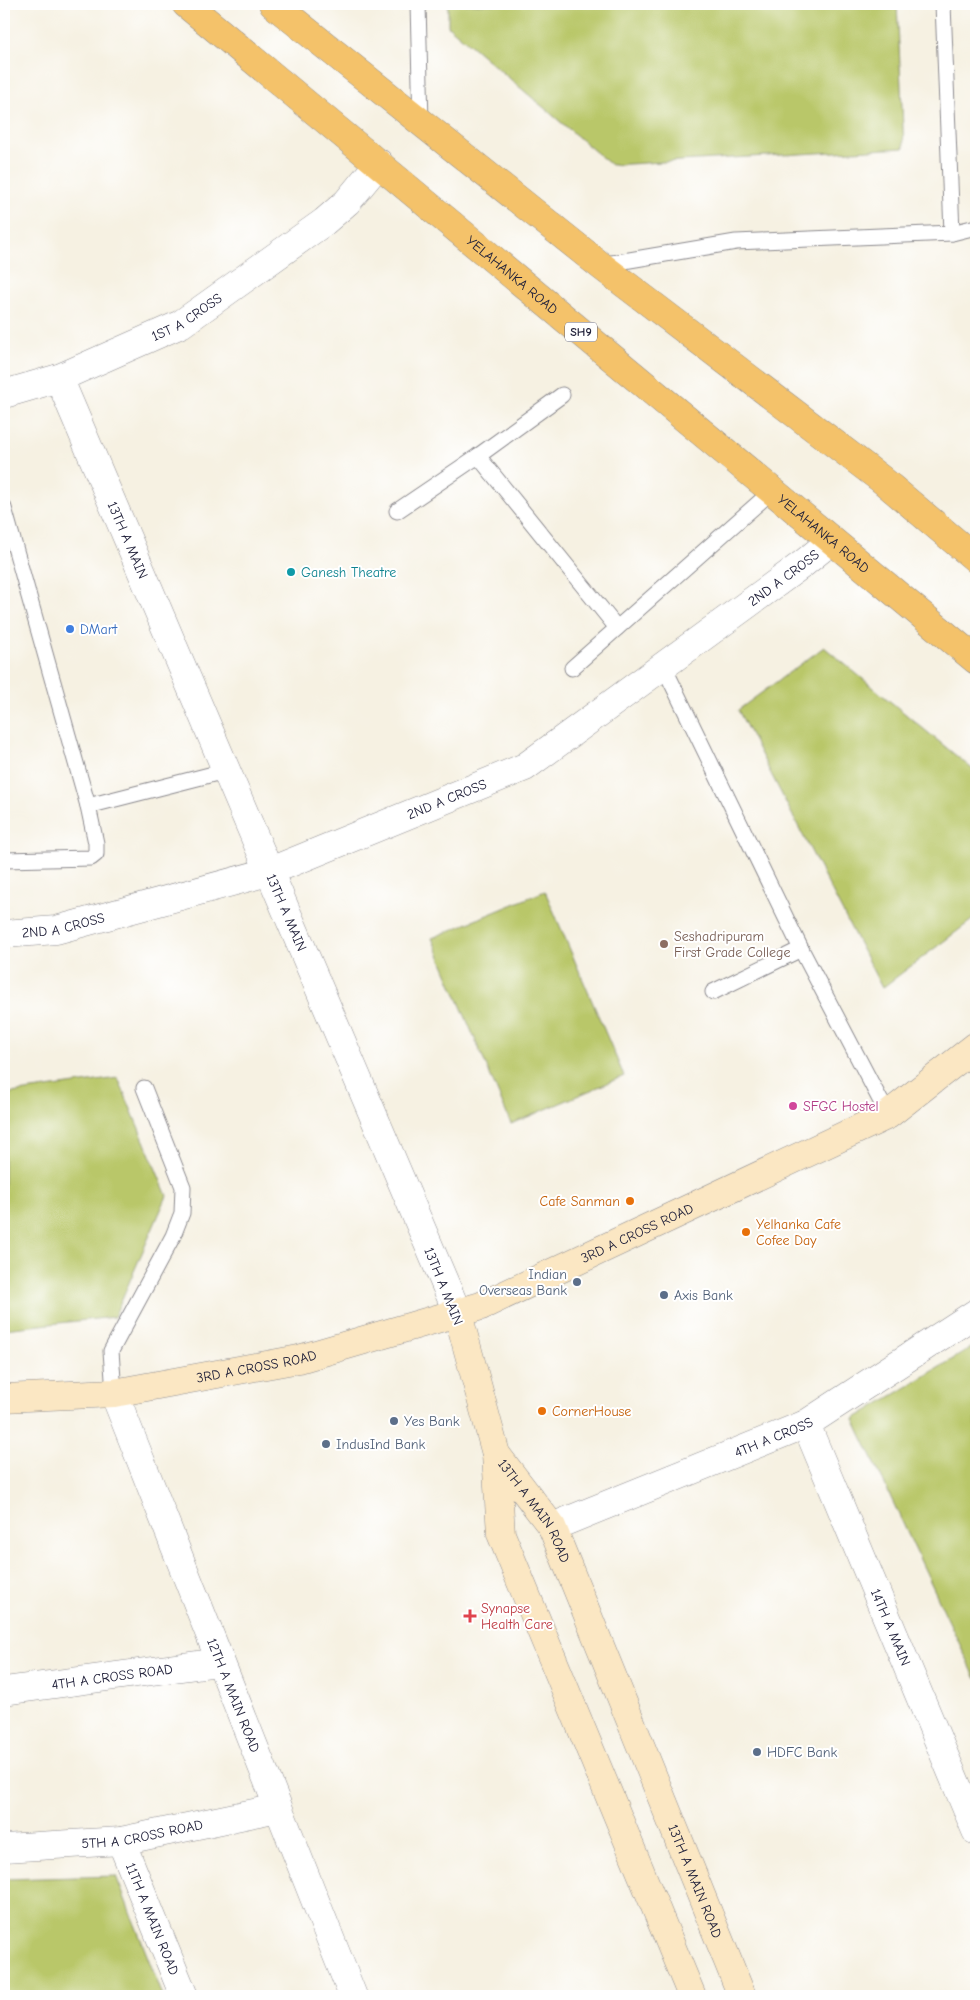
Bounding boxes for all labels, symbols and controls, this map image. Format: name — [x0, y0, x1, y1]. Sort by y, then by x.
street label: YELAHANKA ROAD — [462, 232, 561, 318]
street label: 1ST A CROSS — [149, 289, 226, 345]
road number: SH9 — [565, 322, 597, 342]
street label: YELAHANKA ROAD — [774, 491, 873, 577]
street label: 13TH A MAIN — [104, 499, 151, 581]
street label: 2ND A CROSS — [745, 546, 823, 610]
place label: Ganesh Theatre — [301, 564, 396, 581]
marker: Ganesh Theatre — [285, 566, 297, 578]
place label: DMart — [80, 621, 118, 638]
marker: DMart — [64, 623, 76, 635]
street label: 2ND A CROSS — [405, 776, 489, 823]
street label: 13TH A MAIN — [262, 872, 310, 954]
street label: 2ND A CROSS — [21, 909, 107, 942]
place label: Seshadripuram First Grade College — [674, 928, 791, 961]
marker: Seshadripuram First Grade College — [658, 938, 670, 950]
place label: SFGC Hostel — [803, 1098, 879, 1115]
marker: SFGC Hostel — [787, 1100, 799, 1112]
place label: Cafe Sanman — [540, 1193, 620, 1210]
marker: Cafe Sanman — [624, 1195, 636, 1207]
street label: 3RD A CROSS ROAD — [578, 1200, 696, 1267]
place label: Yelhanka Cafe Cofee Day — [756, 1216, 841, 1249]
marker: Yelhanka Cafe Cofee Day — [740, 1226, 752, 1238]
street label: 13TH A MAIN — [420, 1245, 467, 1327]
place label: Indian Overseas Bank — [479, 1266, 567, 1299]
marker: Indian Overseas Bank — [571, 1276, 583, 1288]
place label: Axis Bank — [674, 1287, 733, 1304]
marker: Axis Bank — [658, 1289, 670, 1301]
street label: 3RD A CROSS ROAD — [195, 1346, 319, 1387]
place label: CornerHouse — [552, 1403, 631, 1420]
marker: CornerHouse — [536, 1405, 548, 1417]
place label: Yes Bank — [404, 1413, 460, 1430]
street label: 4TH A CROSS — [732, 1414, 817, 1461]
marker: Yes Bank — [388, 1415, 400, 1427]
place label: IndusInd Bank — [336, 1436, 426, 1453]
marker: IndusInd Bank — [320, 1438, 332, 1450]
street label: 13TH A MAIN ROAD — [494, 1456, 574, 1565]
street label: 14TH A MAIN — [867, 1586, 914, 1668]
place label: Synapse Health Care — [481, 1600, 553, 1633]
marker: Synapse Health Care — [463, 1609, 477, 1623]
street label: 12TH A MAIN ROAD — [203, 1636, 264, 1755]
street label: 4TH A CROSS ROAD — [50, 1660, 174, 1694]
place label: HDFC Bank — [767, 1744, 838, 1761]
marker: HDFC Bank — [751, 1746, 763, 1758]
street label: 5TH A CROSS ROAD — [81, 1816, 205, 1852]
street label: 13TH A MAIN ROAD — [664, 1822, 726, 1941]
street label: 11TH A MAIN ROAD — [122, 1860, 183, 1978]

